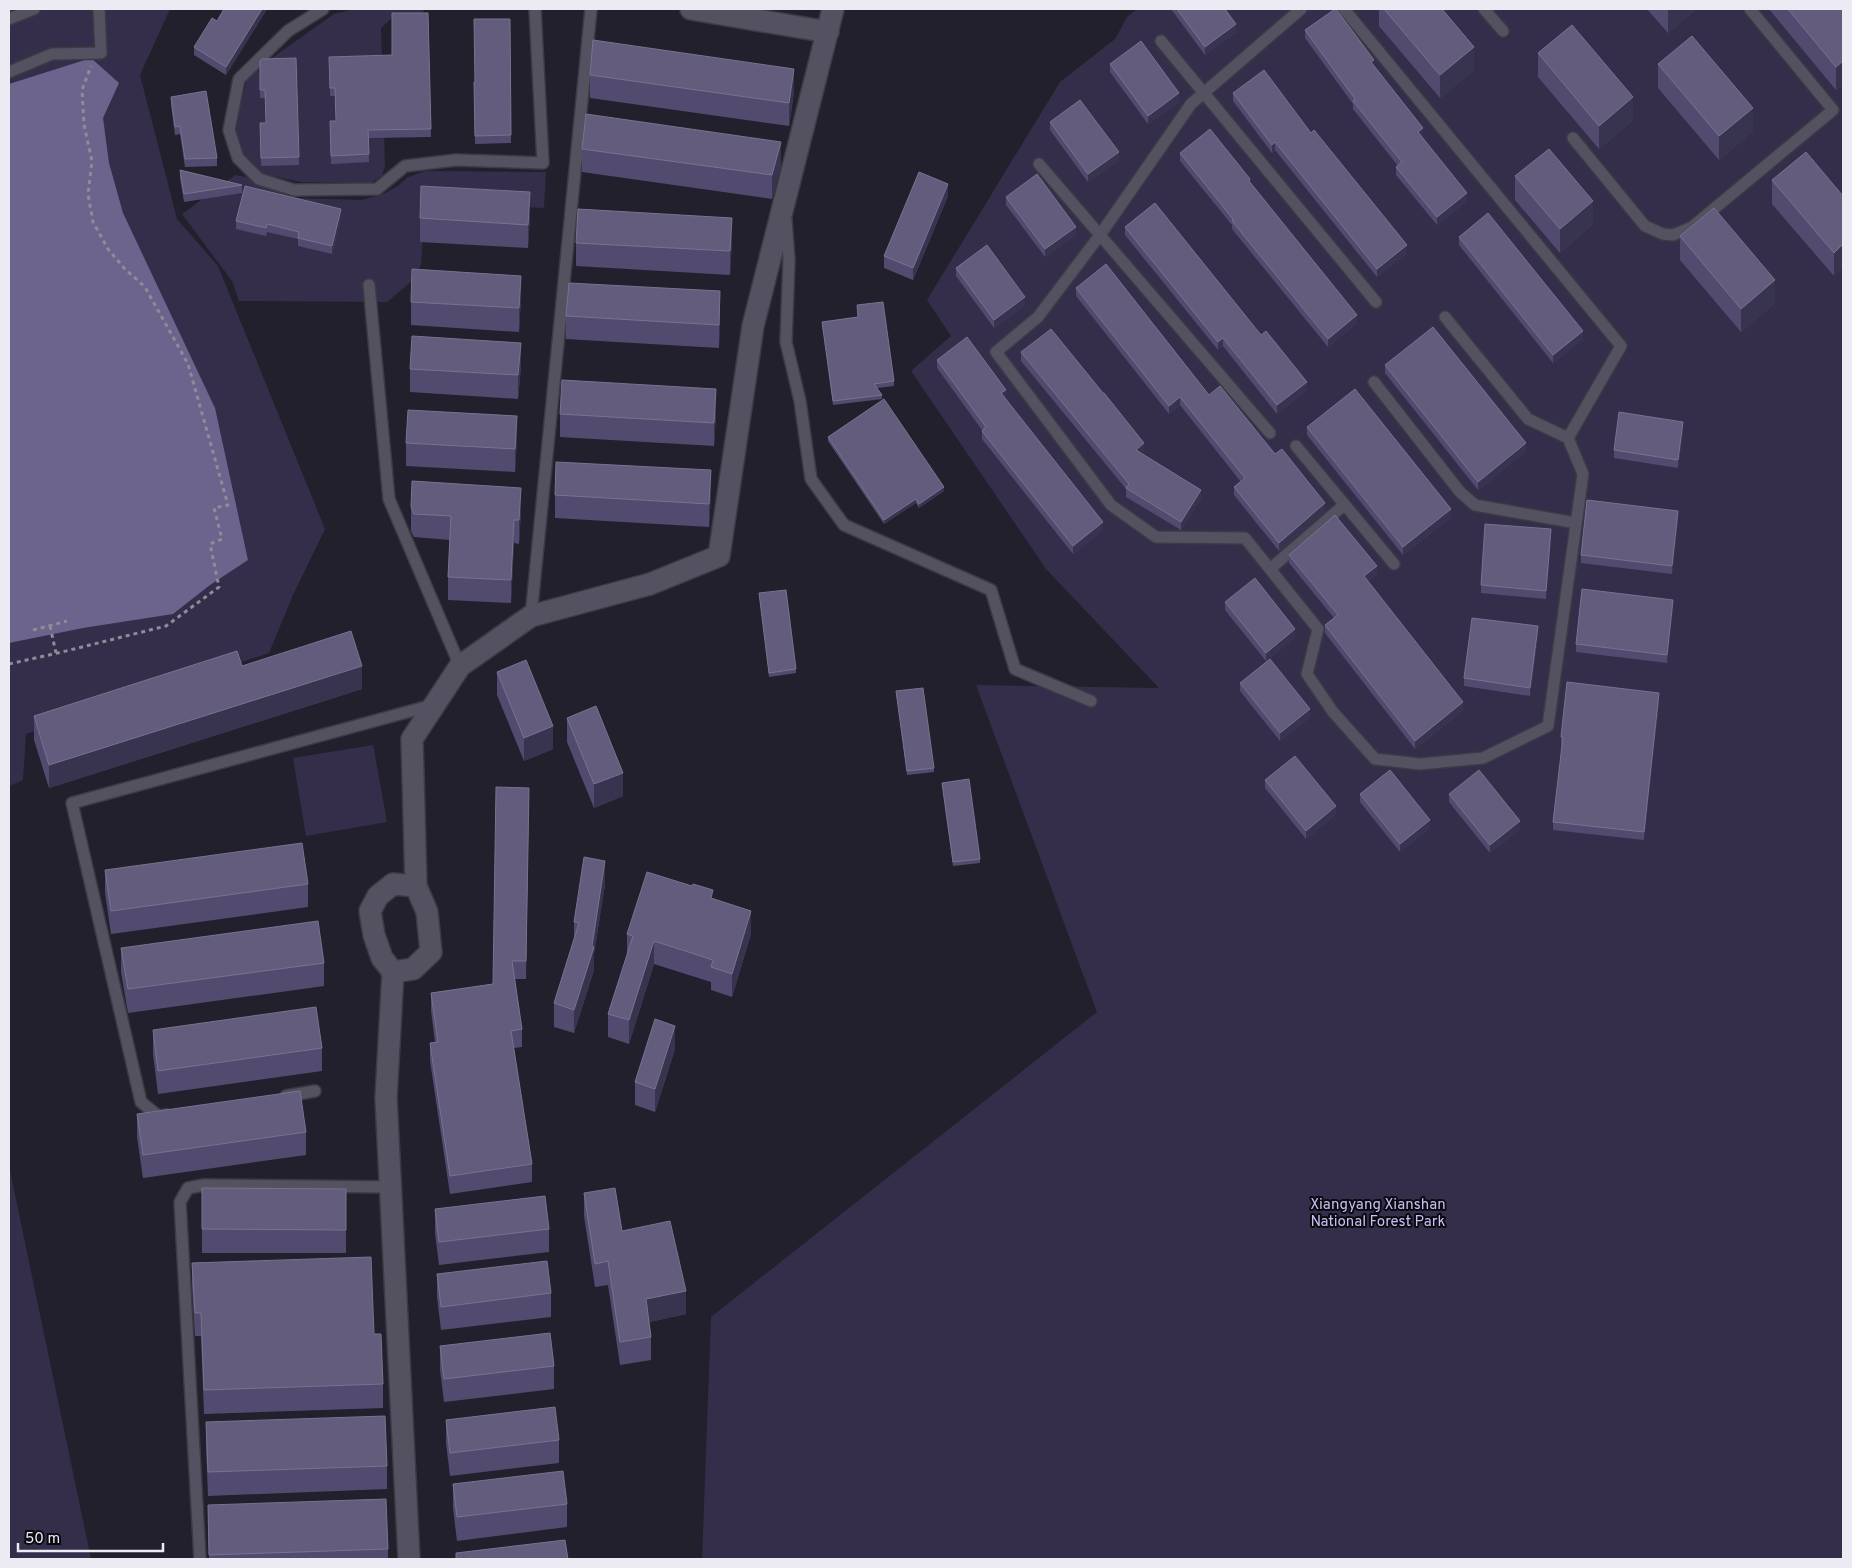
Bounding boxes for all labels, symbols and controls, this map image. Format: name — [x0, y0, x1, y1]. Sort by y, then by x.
park label: Xiangyang Xianshan National Forest Park — [1310, 1196, 1446, 1232]
scale bar — [18, 1520, 162, 1552]
text: 50 m — [25, 1530, 60, 1549]

